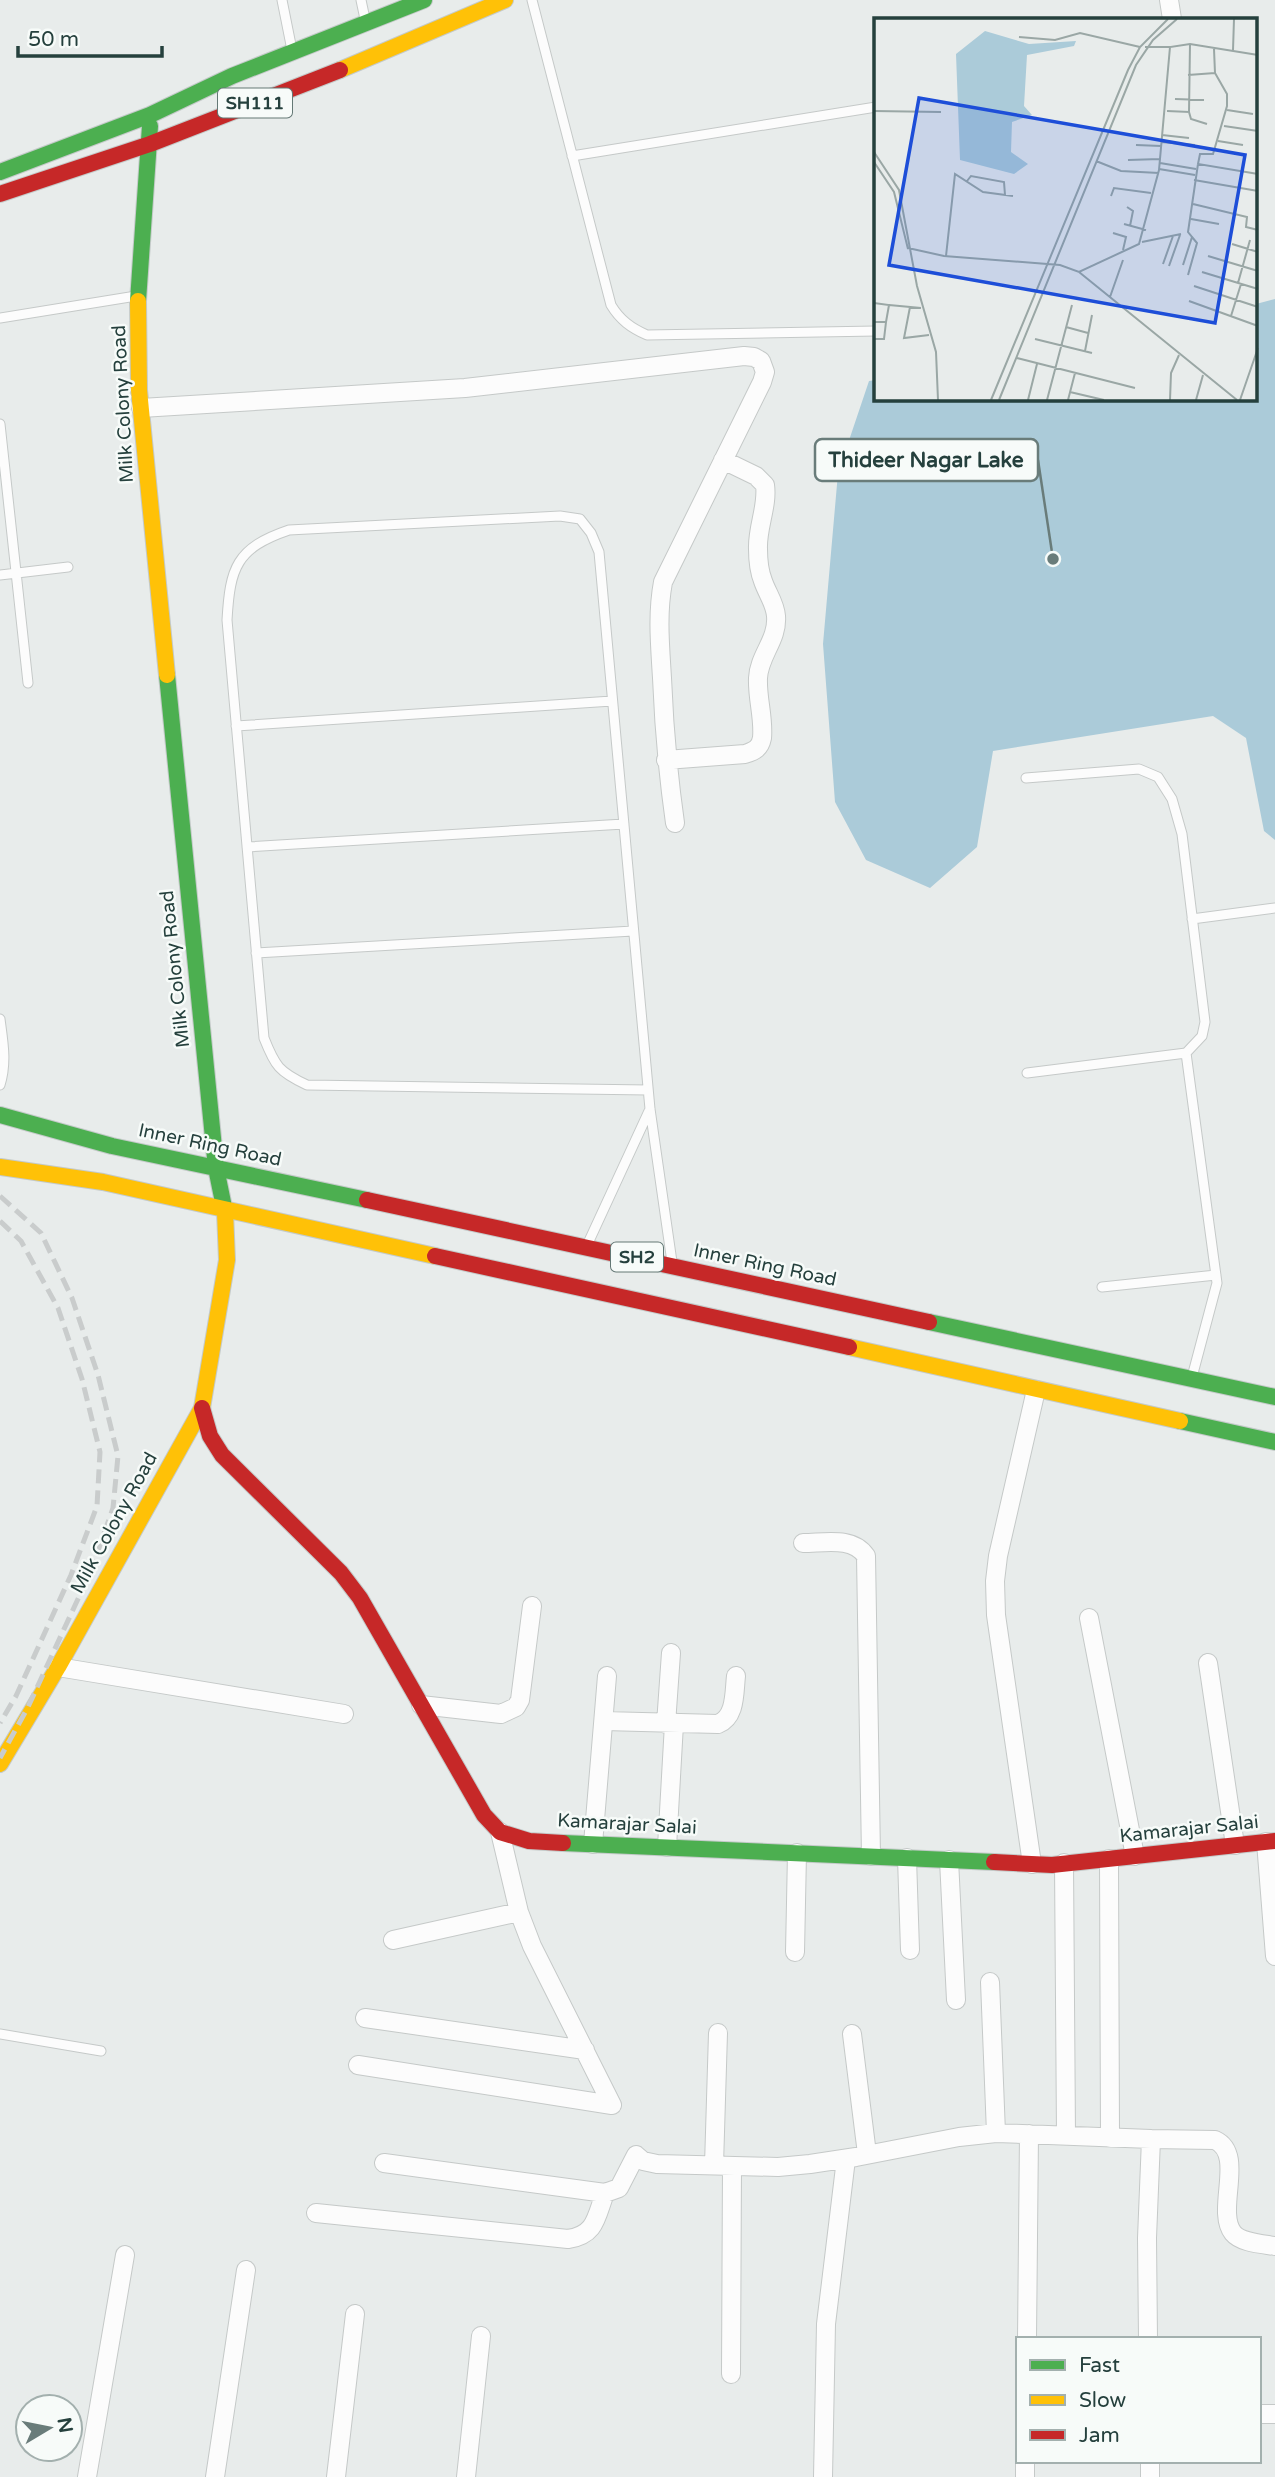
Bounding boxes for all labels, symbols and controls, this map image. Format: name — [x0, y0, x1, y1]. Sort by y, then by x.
scale bar — [18, 14, 161, 58]
inset map — [874, 18, 1258, 401]
text: 50 m — [28, 27, 79, 52]
road number: SH111 — [218, 88, 292, 118]
street label: Milk Colony Road — [108, 325, 138, 483]
callout: Thideer Nagar Lake — [815, 439, 1038, 481]
text: Thideer Nagar Lake — [827, 448, 1024, 473]
street label: Milk Colony Road — [156, 889, 194, 1049]
street label: Inner Ring Road — [136, 1119, 284, 1171]
street label: Inner Ring Road — [691, 1239, 839, 1291]
road number: SH2 — [611, 1242, 663, 1272]
street label: Milk Colony Road — [66, 1449, 162, 1597]
street label: Kamarajar Salai — [557, 1809, 697, 1839]
street label: Kamarajar Salai — [1118, 1811, 1260, 1847]
legend — [1016, 2337, 1261, 2463]
text: Fast — [1079, 2353, 1120, 2378]
text: Slow — [1079, 2388, 1127, 2413]
north arrow — [14, 2393, 84, 2463]
text: N — [53, 2416, 77, 2435]
text: Jam — [1079, 2423, 1120, 2448]

